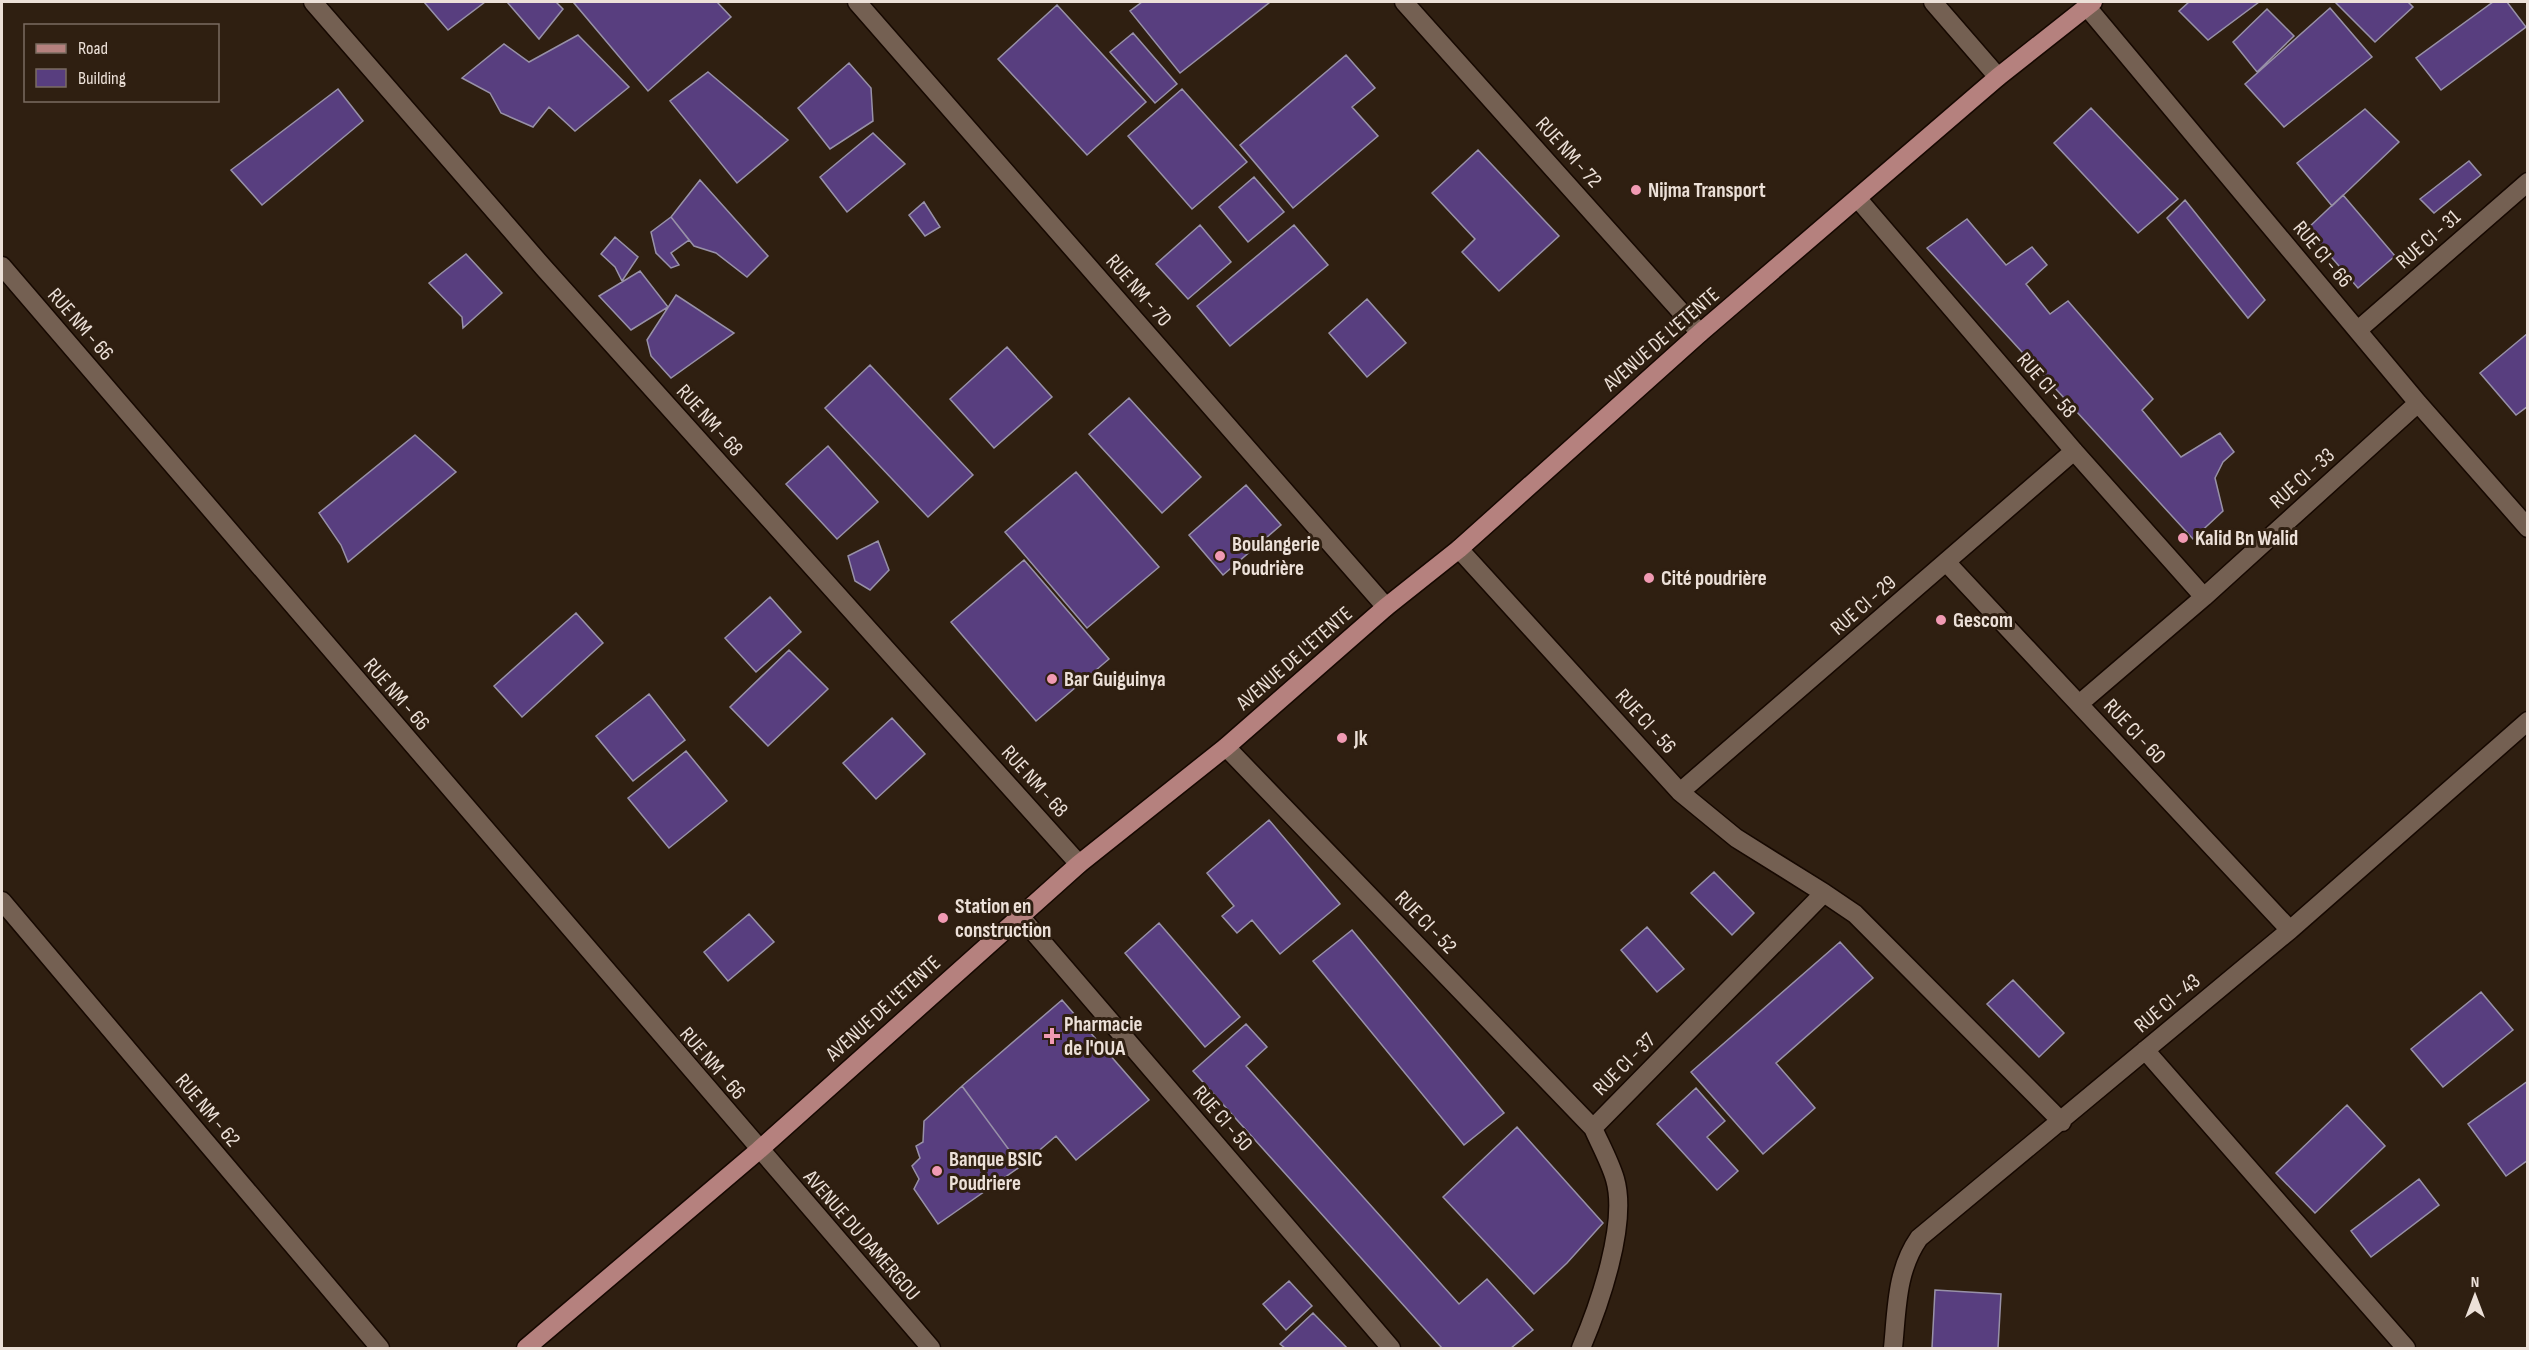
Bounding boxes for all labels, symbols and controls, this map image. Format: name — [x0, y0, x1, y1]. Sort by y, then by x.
legend — [24, 24, 219, 102]
text: Road — [78, 38, 108, 59]
text: Building — [78, 68, 126, 89]
street label: RUE NM - 72 — [1530, 112, 1607, 193]
place label: Nijma Transport — [1648, 178, 1766, 203]
marker: Nijma Transport — [1629, 183, 1643, 197]
street label: RUE CI - 31 — [2391, 204, 2466, 274]
street label: RUE CI - 66 — [2288, 216, 2358, 293]
street label: RUE NM - 70 — [1101, 249, 1177, 331]
street label: AVENUE DE L'ETENTE — [1597, 282, 1724, 397]
street label: RUE NM - 66 — [42, 283, 119, 366]
street label: RUE CI - 58 — [2011, 348, 2082, 423]
street label: RUE NM - 68 — [671, 379, 748, 461]
street label: RUE CI - 33 — [2265, 443, 2340, 514]
place label: Kalid Bn Walid — [2195, 526, 2298, 551]
marker: Kalid Bn Walid — [2176, 531, 2190, 545]
place label: Boulangerie Poudrière — [1232, 532, 1320, 581]
marker: Boulangerie Poudrière — [1213, 549, 1227, 563]
place label: Cité poudrière — [1661, 566, 1767, 591]
street label: RUE CI - 29 — [1825, 570, 1901, 641]
marker: Cité poudrière — [1642, 571, 1656, 585]
street label: AVENUE DE L'ETENTE — [1230, 601, 1357, 716]
place label: Gescom — [1953, 608, 2013, 633]
marker: Gescom — [1934, 613, 1948, 627]
street label: RUE NM - 66 — [358, 653, 435, 736]
place label: Bar Guiguinya — [1064, 667, 1166, 692]
marker: Bar Guiguinya — [1045, 672, 1059, 686]
street label: RUE CI - 56 — [1610, 684, 1681, 759]
street label: RUE CI - 60 — [2098, 694, 2171, 769]
place label: Jk — [1353, 726, 1368, 751]
marker: Jk — [1335, 731, 1349, 745]
street label: RUE NM - 68 — [996, 740, 1073, 822]
street label: RUE CI - 52 — [1390, 886, 1462, 959]
place label: Station en construction — [955, 894, 1051, 943]
marker: Station en construction — [936, 911, 950, 925]
street label: AVENUE DE L'ETENTE — [820, 950, 946, 1067]
street label: RUE CI - 43 — [2129, 969, 2205, 1038]
place label: Pharmacie de l'OUA — [1064, 1012, 1143, 1061]
street label: RUE NM - 66 — [674, 1022, 751, 1105]
street label: RUE CI - 37 — [1588, 1028, 1661, 1101]
marker: Pharmacie de l'OUA — [1045, 1029, 1059, 1043]
street label: RUE NM - 62 — [170, 1069, 245, 1152]
street label: RUE CI - 50 — [1187, 1080, 1258, 1156]
place label: Banque BSIC Poudriere — [949, 1147, 1043, 1196]
street label: AVENUE DU DAMERGOU — [798, 1164, 925, 1306]
marker: Banque BSIC Poudriere — [930, 1164, 944, 1178]
north arrow — [2445, 1266, 2505, 1326]
text: N — [2471, 1273, 2479, 1292]

